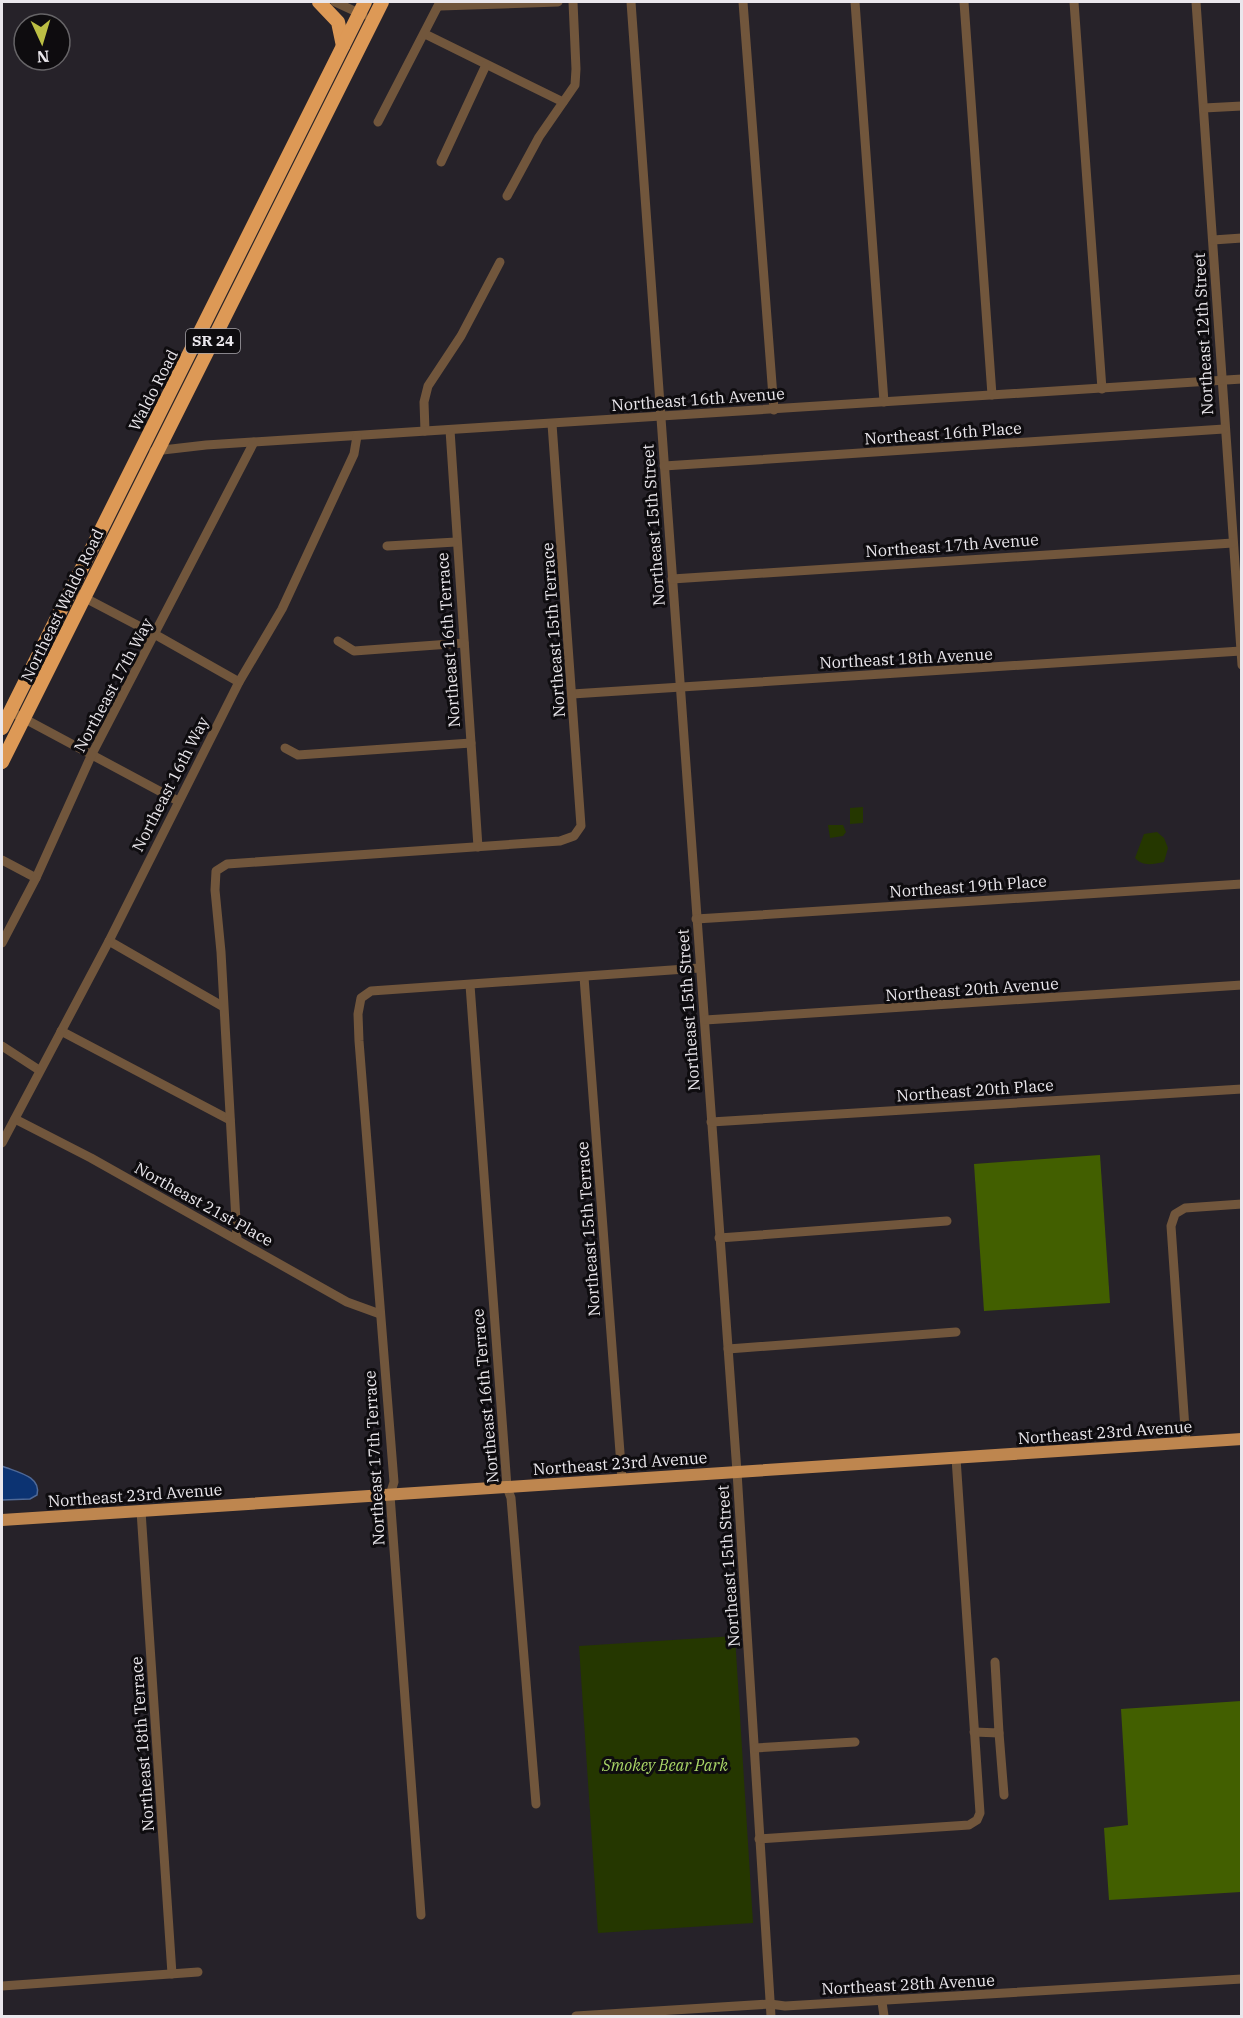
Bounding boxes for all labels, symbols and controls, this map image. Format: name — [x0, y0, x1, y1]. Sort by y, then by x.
north arrow — [12, 12, 72, 72]
text: N — [36, 47, 50, 67]
street label: Northeast 12th Street — [1189, 252, 1217, 416]
road number: SR 24 — [186, 329, 240, 353]
street label: Waldo Road — [124, 346, 182, 434]
street label: Northeast 16th Avenue — [611, 383, 785, 415]
street label: Northeast 16th Place — [864, 418, 1022, 448]
street label: Northeast 15th Street — [637, 443, 669, 607]
street label: Northeast Waldo Road — [16, 525, 108, 685]
street label: Northeast 17th Avenue — [865, 529, 1039, 561]
street label: Northeast 15th Terrace — [537, 542, 569, 718]
street label: Northeast 16th Terrace — [432, 552, 464, 728]
street label: Northeast 17th Way — [69, 614, 157, 755]
street label: Northeast 18th Avenue — [819, 643, 993, 673]
street label: Northeast 16th Way — [127, 713, 213, 855]
street label: Northeast 19th Place — [889, 871, 1047, 901]
street label: Northeast 15th Street — [672, 928, 704, 1092]
street label: Northeast 20th Avenue — [885, 973, 1059, 1005]
street label: Northeast 20th Place — [896, 1075, 1054, 1105]
street label: Northeast 15th Terrace — [572, 1141, 604, 1317]
street label: Northeast 21st Place — [131, 1158, 277, 1250]
street label: Northeast 16th Terrace — [467, 1308, 503, 1484]
street label: Northeast 17th Terrace — [359, 1370, 389, 1546]
street label: Northeast 23rd Avenue — [1017, 1416, 1193, 1448]
street label: Northeast 23rd Avenue — [532, 1447, 708, 1479]
street label: Northeast 23rd Avenue — [47, 1479, 223, 1511]
street label: Northeast 15th Street — [712, 1484, 744, 1648]
street label: Northeast 18th Terrace — [126, 1656, 158, 1832]
park label: Smokey Bear Park — [601, 1755, 728, 1775]
street label: Northeast 28th Avenue — [821, 1969, 995, 1999]

